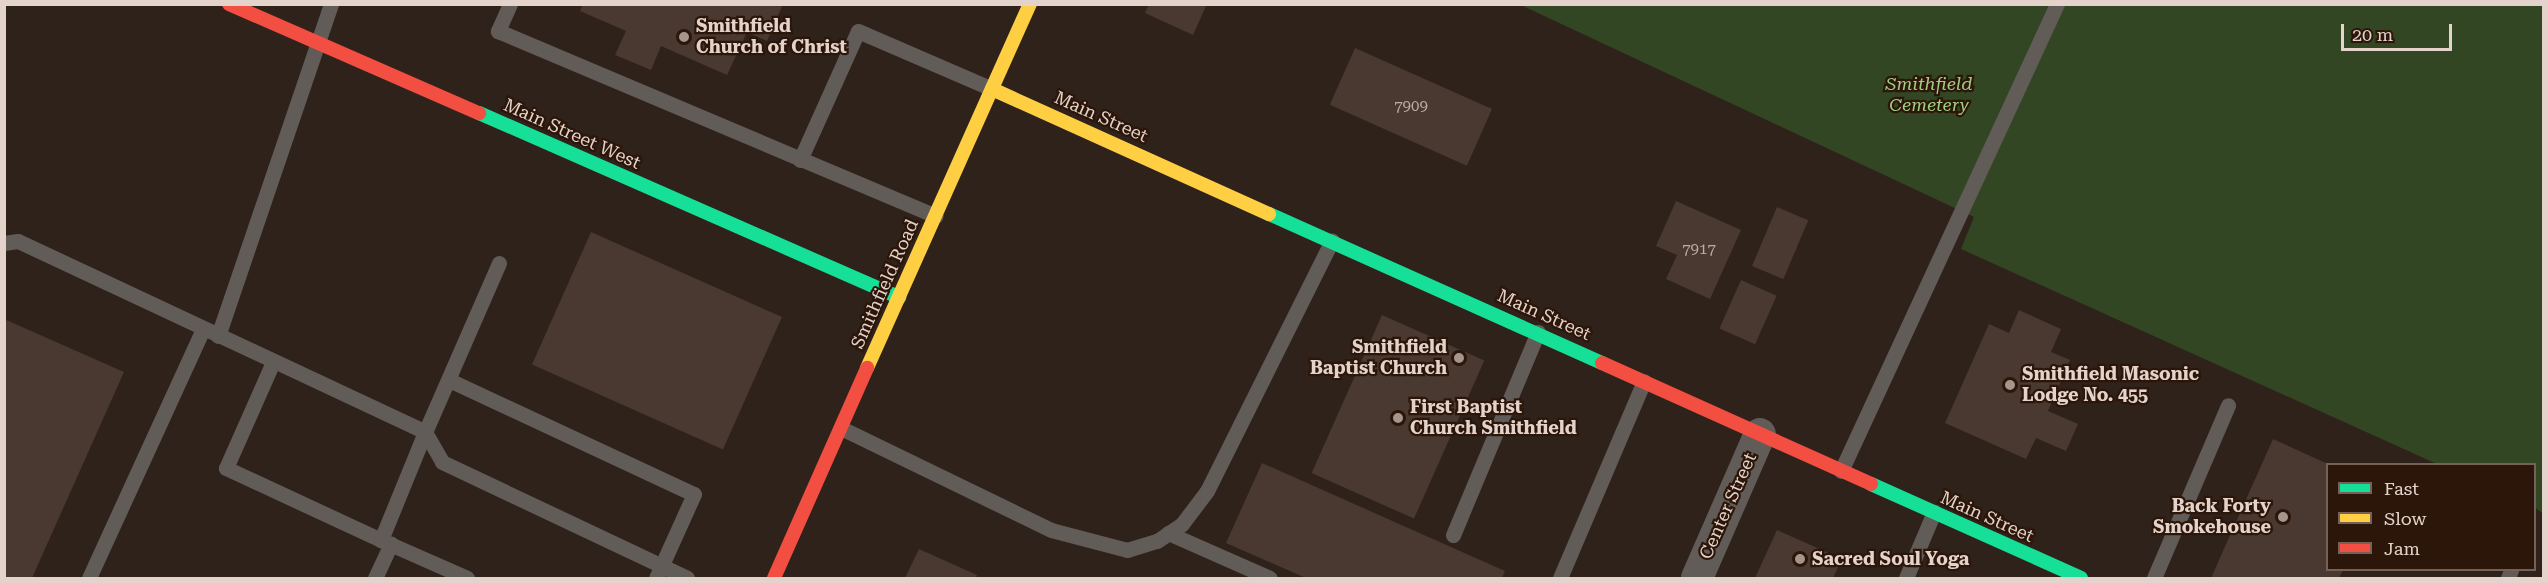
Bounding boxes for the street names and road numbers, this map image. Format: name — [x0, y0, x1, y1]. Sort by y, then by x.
street label: Main Street — [1051, 87, 1151, 147]
street label: Main Street West — [500, 94, 644, 174]
street label: Smithfield Road — [847, 216, 923, 352]
street label: Main Street — [1494, 285, 1594, 345]
street label: Center Street — [1695, 449, 1761, 563]
street label: Main Street — [1937, 487, 2037, 547]

